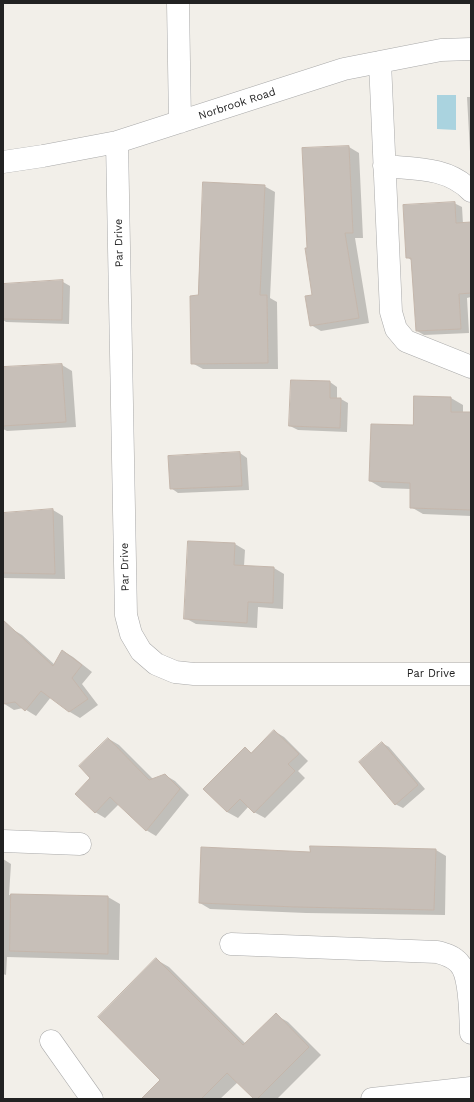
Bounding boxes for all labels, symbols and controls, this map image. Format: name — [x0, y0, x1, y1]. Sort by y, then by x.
street label: Norbrook Road — [197, 85, 277, 123]
street label: Par Drive — [112, 219, 126, 267]
street label: Par Drive — [118, 543, 132, 591]
street label: Par Drive — [407, 667, 455, 681]

